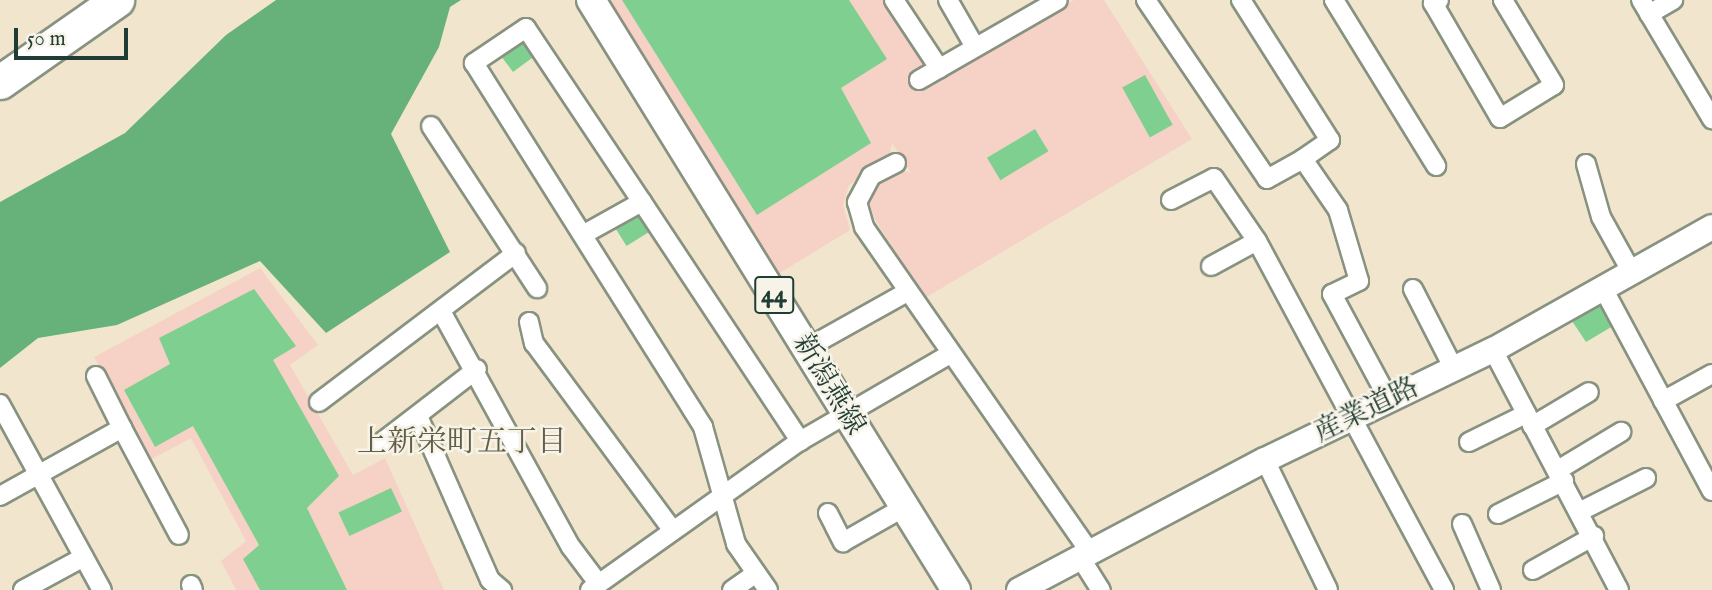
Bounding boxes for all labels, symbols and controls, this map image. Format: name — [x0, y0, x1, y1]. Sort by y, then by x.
scale bar — [18, 14, 131, 58]
text: 50 m — [27, 26, 66, 53]
road number: 44 — [753, 272, 795, 318]
street label: 新潟燕線 — [785, 328, 871, 442]
street label: 産業道路 — [1309, 371, 1425, 451]
district label: 上新栄町五丁目 — [357, 425, 567, 461]

